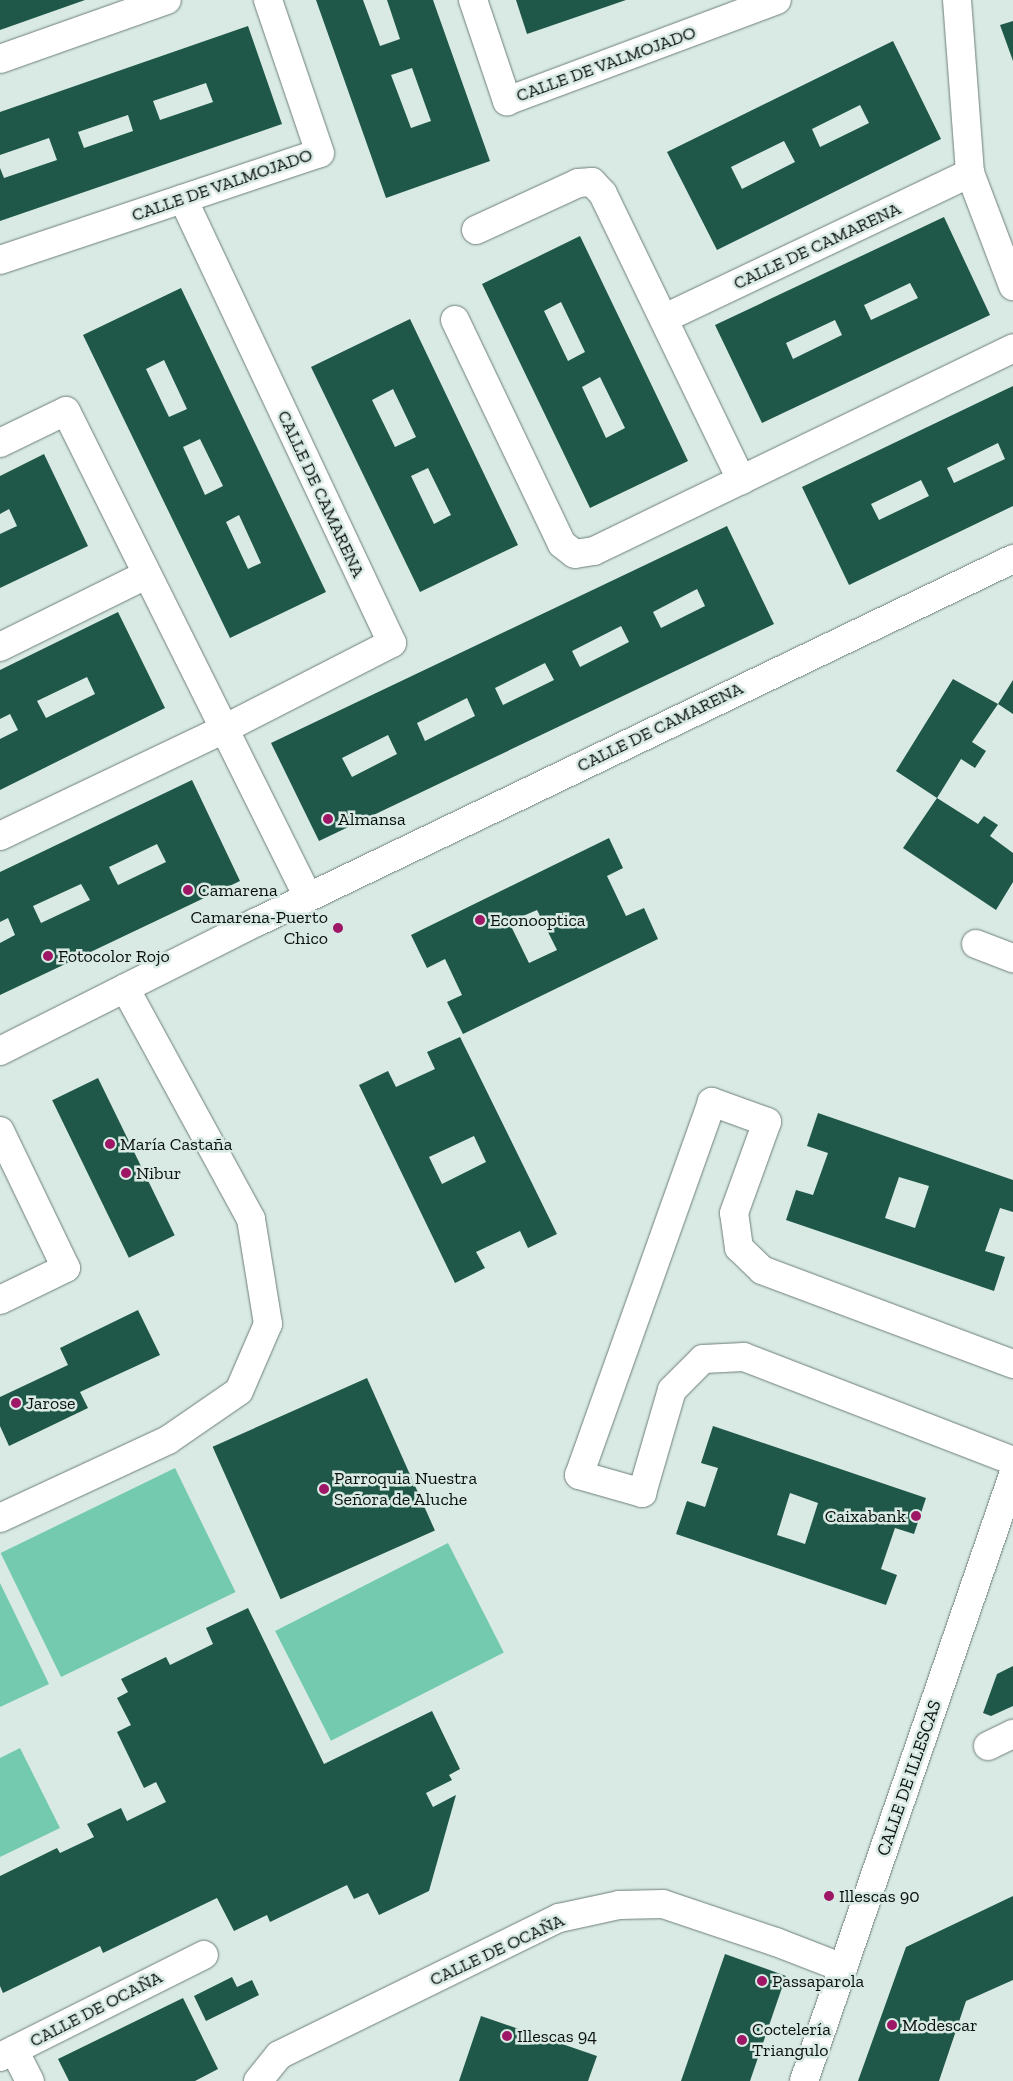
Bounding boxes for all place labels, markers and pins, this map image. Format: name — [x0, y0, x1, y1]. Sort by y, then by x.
place label: Almansa — [338, 808, 406, 830]
marker: Almansa — [322, 813, 334, 825]
place label: Camarena — [198, 879, 278, 901]
marker: Camarena — [182, 884, 194, 896]
place label: Camarena-Puerto Chico — [190, 907, 328, 950]
place label: Econooptica — [490, 909, 586, 931]
marker: Econooptica — [474, 914, 486, 926]
marker: Camarena-Puerto Chico — [332, 922, 344, 934]
place label: Fotocolor Rojo — [58, 945, 170, 967]
marker: Fotocolor Rojo — [42, 950, 54, 962]
place label: María Castaña — [120, 1133, 232, 1155]
marker: María Castaña — [104, 1138, 116, 1150]
place label: Nibur — [136, 1162, 181, 1184]
marker: Nibur — [120, 1167, 132, 1179]
place label: Jarose — [26, 1392, 76, 1414]
marker: Jarose — [10, 1397, 22, 1409]
place label: Parroquia Nuestra Señora de Aluche — [334, 1468, 477, 1510]
marker: Parroquia Nuestra Señora de Aluche — [318, 1483, 330, 1495]
place label: Caixabank — [825, 1505, 906, 1527]
marker: Caixabank — [910, 1510, 922, 1522]
place label: Illescas 90 — [839, 1885, 920, 1907]
marker: Illescas 90 — [823, 1890, 835, 1902]
place label: Passaparola — [772, 1970, 864, 1992]
marker: Passaparola — [756, 1975, 768, 1987]
place label: Modescar — [902, 2014, 977, 2036]
place label: Coctelería Triangulo — [752, 2019, 831, 2062]
marker: Modescar — [886, 2019, 898, 2031]
place label: Illescas 94 — [517, 2025, 597, 2047]
marker: Illescas 94 — [501, 2030, 513, 2042]
marker: Coctelería Triangulo — [736, 2034, 748, 2046]

